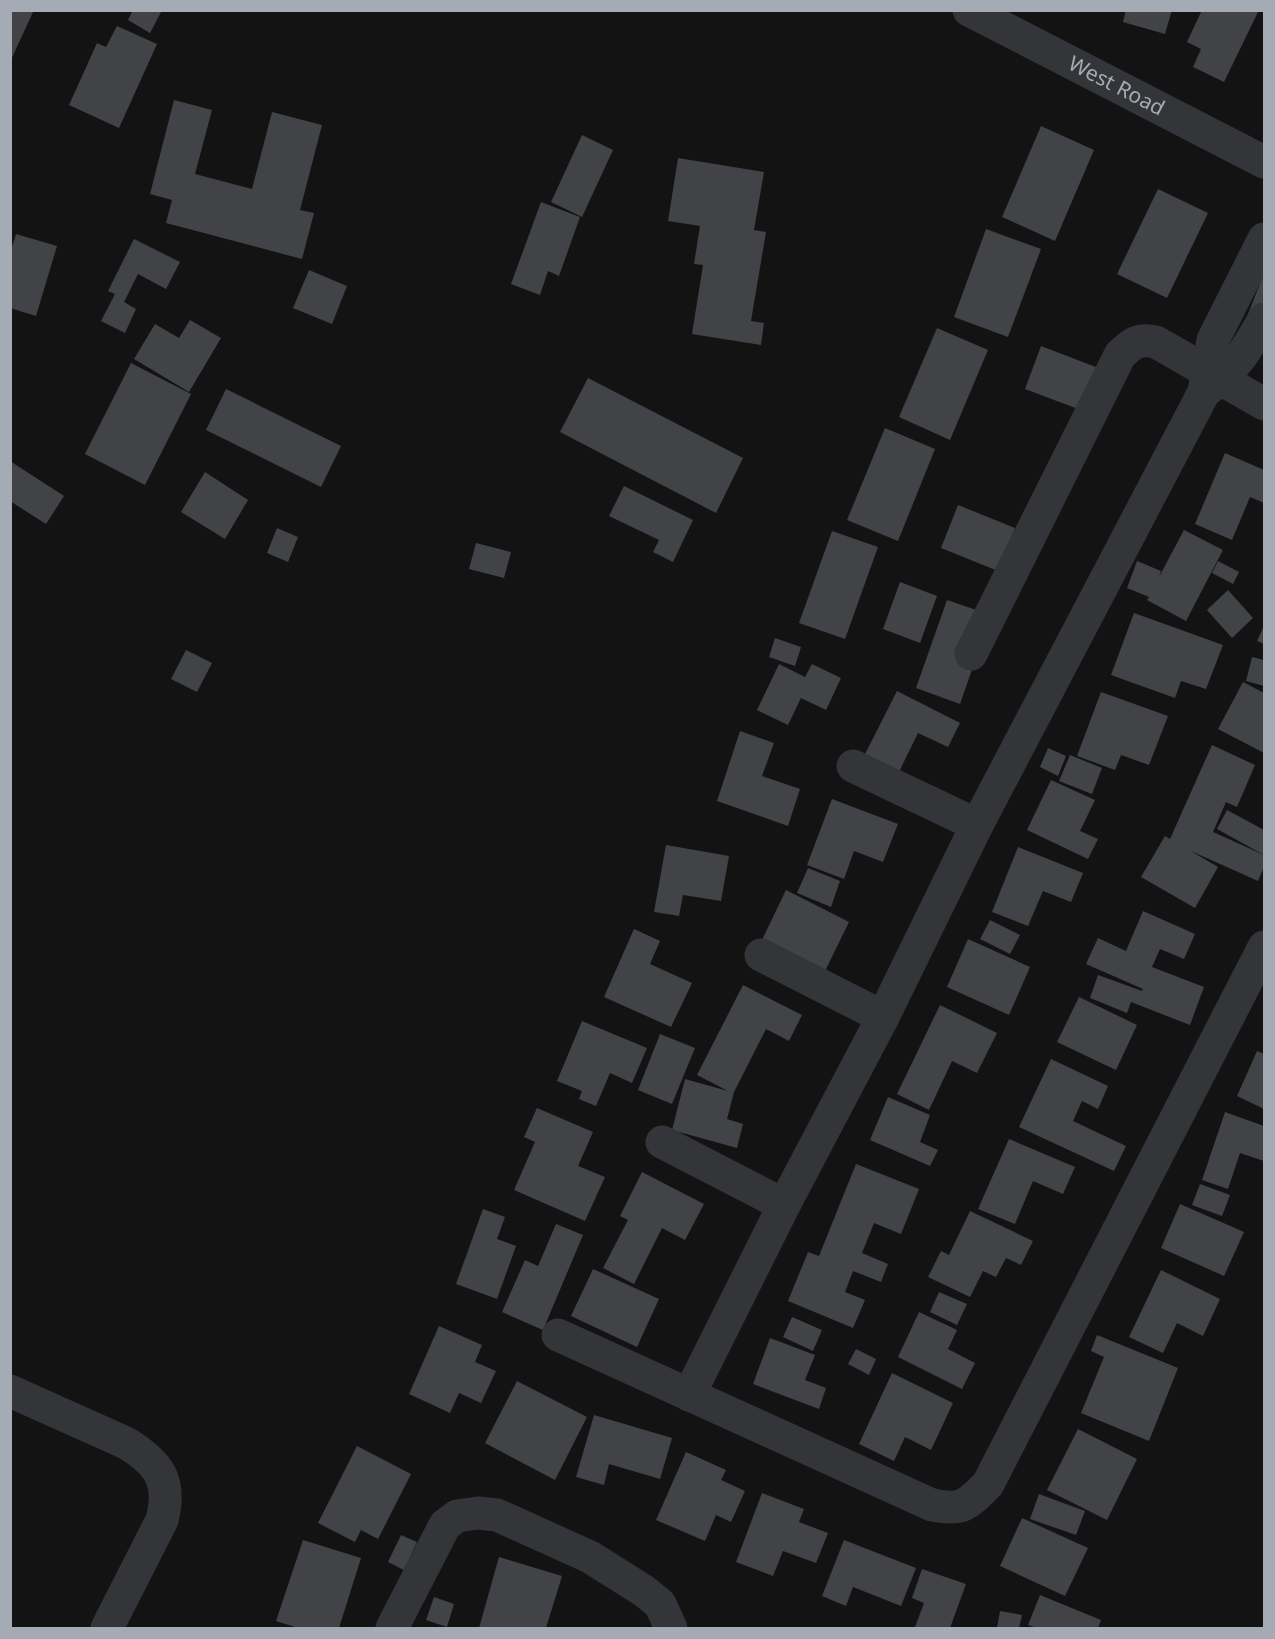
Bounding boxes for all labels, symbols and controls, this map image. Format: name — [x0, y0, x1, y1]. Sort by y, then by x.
street label: West Road — [1064, 49, 1170, 122]

